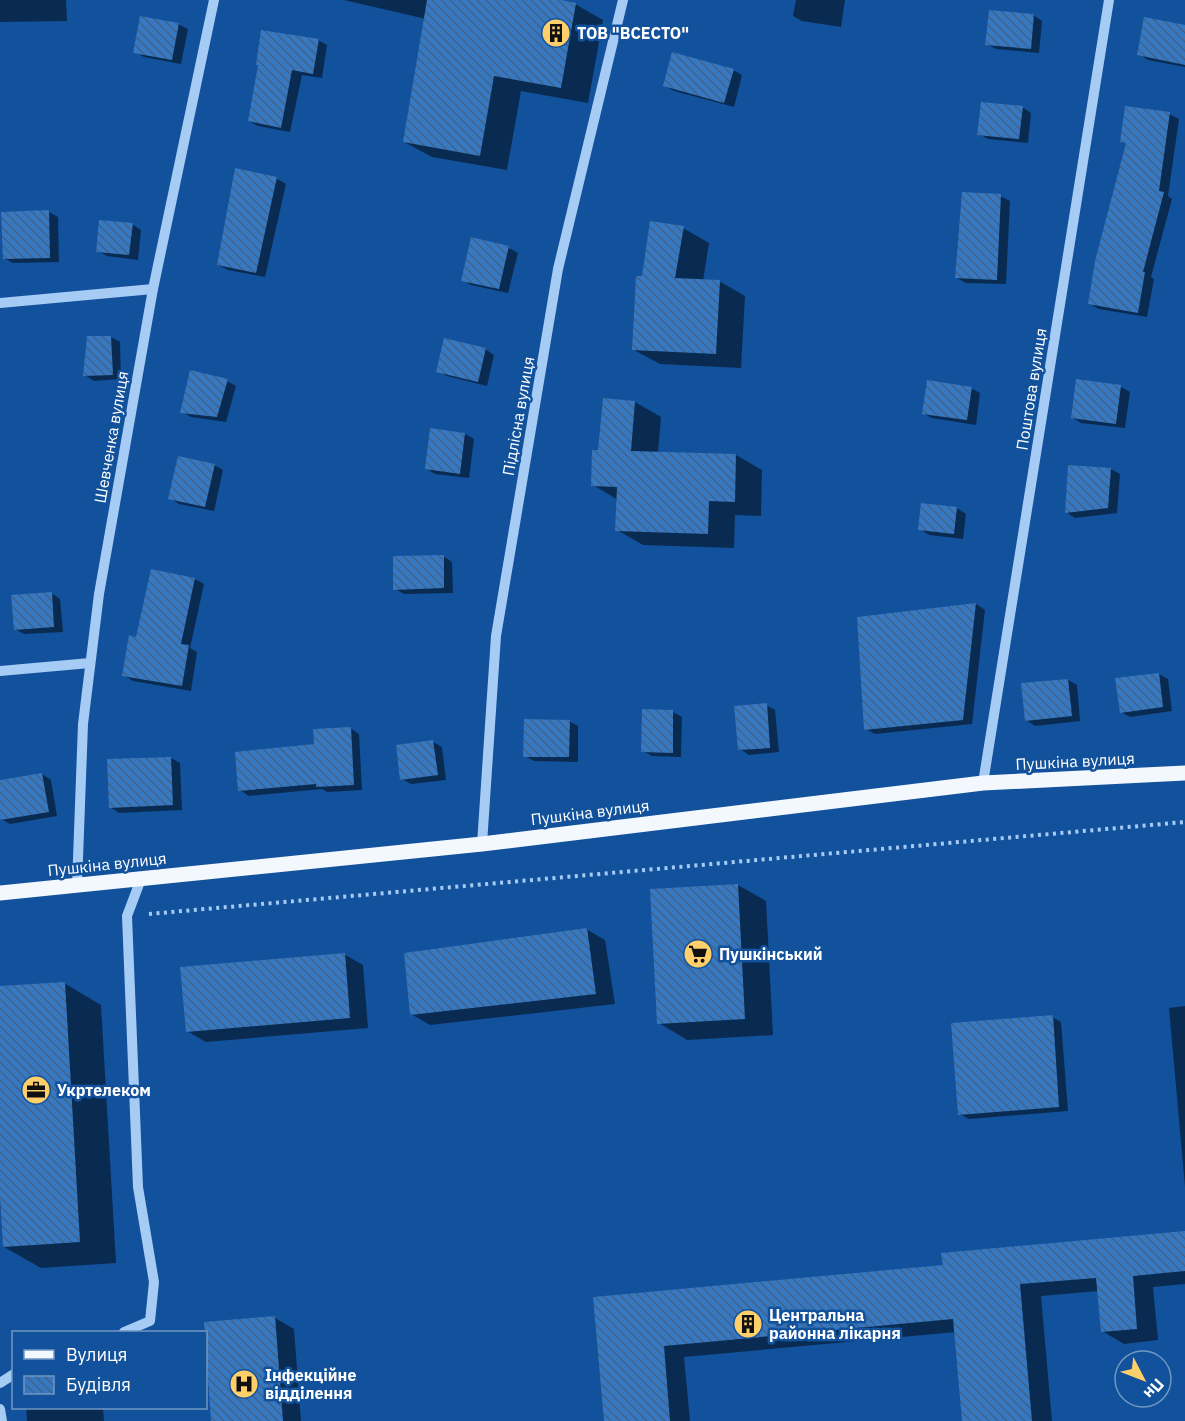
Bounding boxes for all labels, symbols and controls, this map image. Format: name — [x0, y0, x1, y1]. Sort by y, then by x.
building icon: ТОВ "ВСЕСТО" — [540, 17, 572, 49]
place label: ТОВ "ВСЕСТО" — [577, 23, 689, 43]
street label: Поштова вулиця — [1011, 326, 1051, 452]
street label: Підлісна вулиця — [498, 355, 538, 477]
street label: Шевченка вулиця — [90, 369, 132, 505]
street label: Пушкіна вулиця — [1015, 748, 1135, 774]
street label: Пушкіна вулиця — [529, 795, 651, 829]
street label: Пушкіна вулиця — [47, 848, 167, 880]
supermarket icon: Пушкінський — [682, 938, 714, 970]
place label: Пушкінський — [719, 944, 823, 964]
office icon: Укртелеком — [20, 1074, 52, 1106]
place label: Укртелеком — [57, 1080, 151, 1100]
place label: Центральна районна лікарня — [769, 1305, 901, 1343]
building icon: Центральна районна лікарня — [732, 1308, 764, 1340]
legend — [12, 1331, 207, 1409]
text: Вулиця — [66, 1343, 127, 1366]
north arrow — [1113, 1349, 1173, 1409]
place label: Інфекційне відділення — [265, 1365, 356, 1403]
hospital icon: Інфекційне відділення — [228, 1368, 260, 1400]
text: Будівля — [66, 1373, 131, 1396]
text: Пн — [1140, 1374, 1169, 1404]

